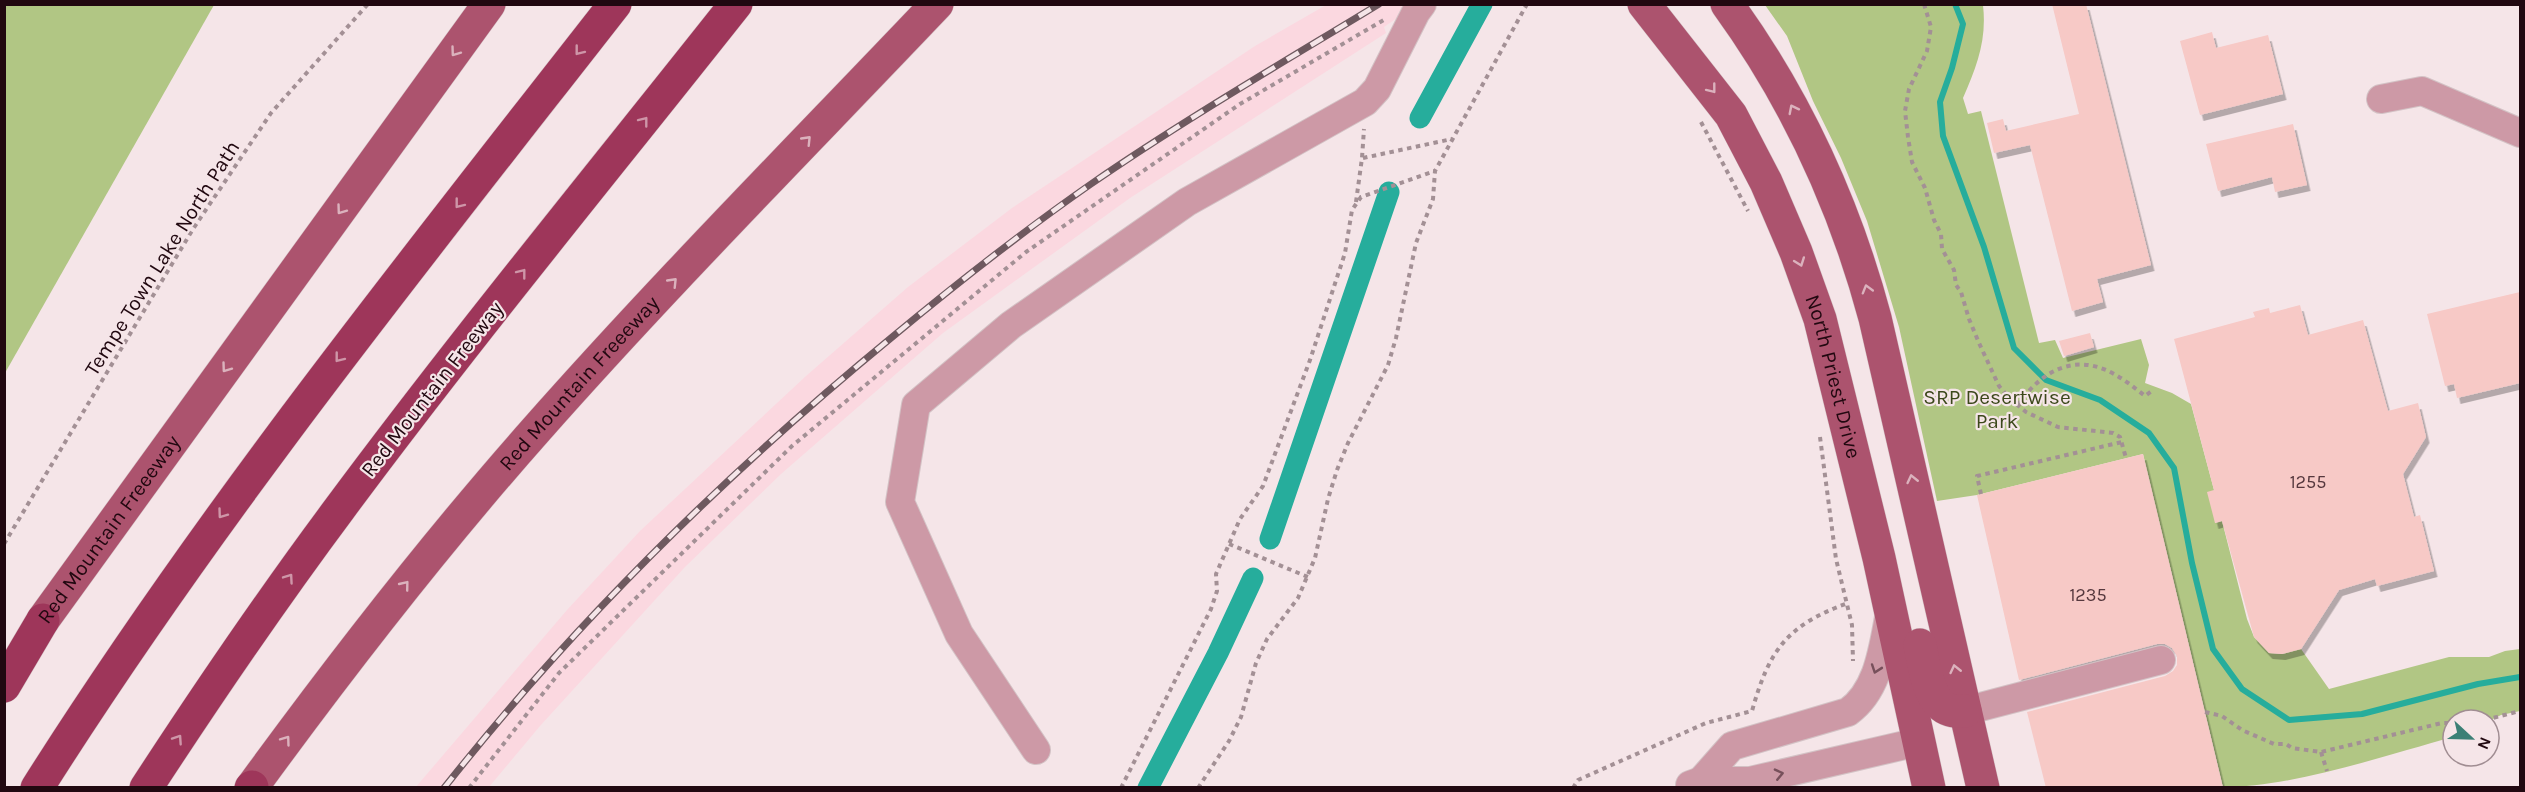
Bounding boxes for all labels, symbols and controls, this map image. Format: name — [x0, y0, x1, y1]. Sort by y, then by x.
one-way arrow — [576, 44, 587, 55]
one-way arrow — [451, 45, 462, 56]
one-way arrow — [1704, 82, 1715, 93]
one-way arrow — [1789, 105, 1800, 116]
one-way arrow — [636, 116, 647, 127]
street label: Tempe Town Lake North Path — [80, 136, 244, 380]
one-way arrow — [800, 137, 811, 147]
one-way arrow — [456, 197, 467, 208]
one-way arrow — [337, 203, 348, 214]
one-way arrow — [1792, 256, 1805, 267]
one-way arrow — [515, 269, 526, 280]
one-way arrow — [665, 278, 676, 289]
one-way arrow — [1862, 285, 1874, 295]
street label: Red Mountain Freeeway — [494, 291, 664, 475]
street label: North Priest Drive — [1800, 291, 1866, 461]
street label: Red Mountain Freeway — [356, 296, 508, 481]
one-way arrow — [336, 351, 347, 362]
one-way arrow — [222, 361, 233, 372]
park label: SRP Desertwise Park — [1923, 385, 2071, 433]
street label: Red Mountain Freeeway — [32, 430, 185, 628]
house number: 1255 — [2290, 471, 2326, 493]
one-way arrow — [1906, 474, 1919, 484]
one-way arrow — [218, 507, 229, 518]
one-way arrow — [282, 574, 293, 585]
one-way arrow — [398, 581, 409, 592]
house number: 1235 — [2069, 584, 2107, 606]
one-way arrow — [1871, 663, 1884, 674]
one-way arrow — [1950, 664, 1963, 674]
north arrow — [2441, 708, 2501, 768]
one-way arrow — [171, 734, 182, 745]
text: N — [2473, 735, 2495, 752]
one-way arrow — [279, 736, 290, 747]
one-way arrow — [1774, 769, 1784, 782]

